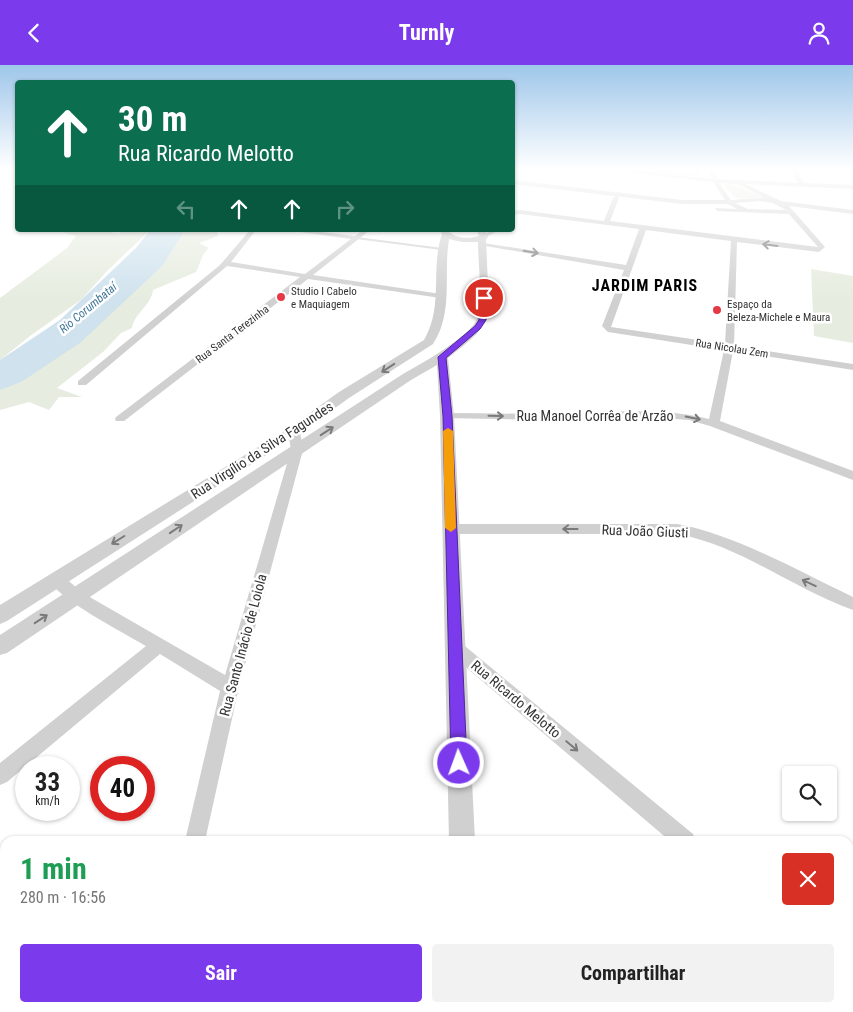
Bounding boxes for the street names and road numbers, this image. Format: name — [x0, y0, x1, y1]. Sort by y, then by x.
street label: Rua Santa Terezinha — [193, 303, 271, 366]
street label: Rua Nicolau Zem — [695, 336, 769, 361]
street label: Rua Virgílio da Silva Fagundes — [188, 398, 336, 502]
street label: Rua Manoel Corrêa de Arzão — [517, 408, 673, 424]
street label: Rua João Giusti — [601, 521, 689, 541]
street label: Rua Santo Inácio de Loiola — [216, 572, 270, 718]
street label: Rua Ricardo Melotto — [468, 657, 564, 741]

